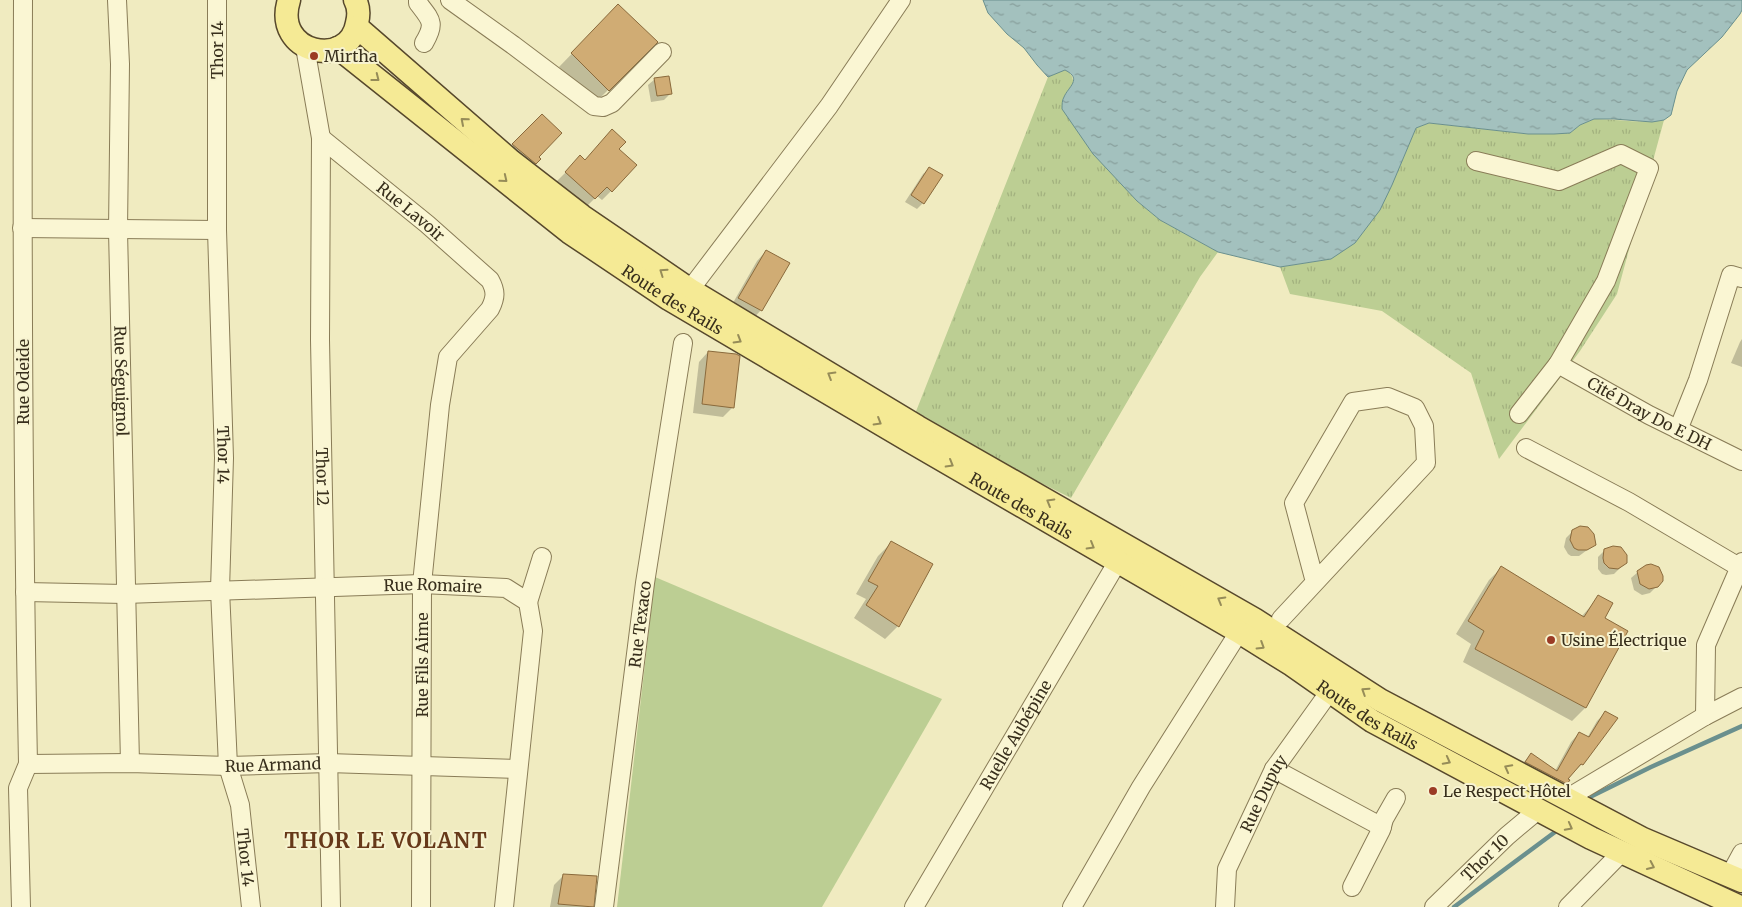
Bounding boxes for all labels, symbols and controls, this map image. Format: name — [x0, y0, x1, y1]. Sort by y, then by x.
street label: Thor 14 — [207, 21, 227, 79]
place label: Mirtha — [324, 46, 378, 66]
marker: Mirtha — [308, 50, 320, 62]
one-way arrow — [370, 72, 380, 81]
one-way arrow — [461, 117, 470, 126]
one-way arrow — [498, 173, 507, 182]
street label: Rue Lavoir — [373, 177, 449, 245]
street label: Route des Rails — [618, 260, 727, 339]
one-way arrow — [659, 269, 669, 278]
street label: Rue Séguignol — [110, 325, 133, 436]
one-way arrow — [733, 333, 742, 343]
street label: Rue Odeide — [13, 339, 33, 425]
one-way arrow — [828, 372, 837, 382]
street label: Cité Dray Do E DH — [1584, 372, 1715, 454]
one-way arrow — [873, 416, 882, 426]
street label: Thor 14 — [213, 426, 234, 484]
street label: Thor 12 — [312, 447, 333, 506]
one-way arrow — [945, 458, 954, 468]
street label: Route des Rails — [966, 468, 1076, 543]
one-way arrow — [1046, 499, 1055, 509]
one-way arrow — [1085, 539, 1094, 549]
street label: Rue Romaire — [383, 574, 482, 597]
street label: Rue Texaco — [624, 580, 655, 669]
one-way arrow — [1218, 597, 1227, 607]
street label: Rue Fils Aime — [412, 612, 432, 718]
place label: Usine Électrique — [1561, 630, 1687, 650]
marker: Usine Électrique — [1545, 634, 1557, 646]
one-way arrow — [1256, 639, 1265, 649]
street label: Ruelle Aubépine — [975, 676, 1056, 793]
street label: Route des Rails — [1313, 676, 1422, 754]
one-way arrow — [1362, 687, 1371, 697]
street label: Rue Dupuy — [1236, 750, 1292, 835]
street label: Rue Armand — [224, 753, 322, 776]
one-way arrow — [1441, 755, 1450, 765]
one-way arrow — [1504, 764, 1513, 774]
place label: Le Respect Hôtel — [1443, 781, 1571, 801]
marker: Le Respect Hôtel — [1427, 785, 1439, 797]
one-way arrow — [1564, 821, 1573, 831]
district label: THOR LE VOLANT — [284, 827, 488, 854]
street label: Thor 14 — [233, 828, 259, 888]
street label: Thor 10 — [1457, 830, 1513, 885]
one-way arrow — [1646, 860, 1655, 870]

